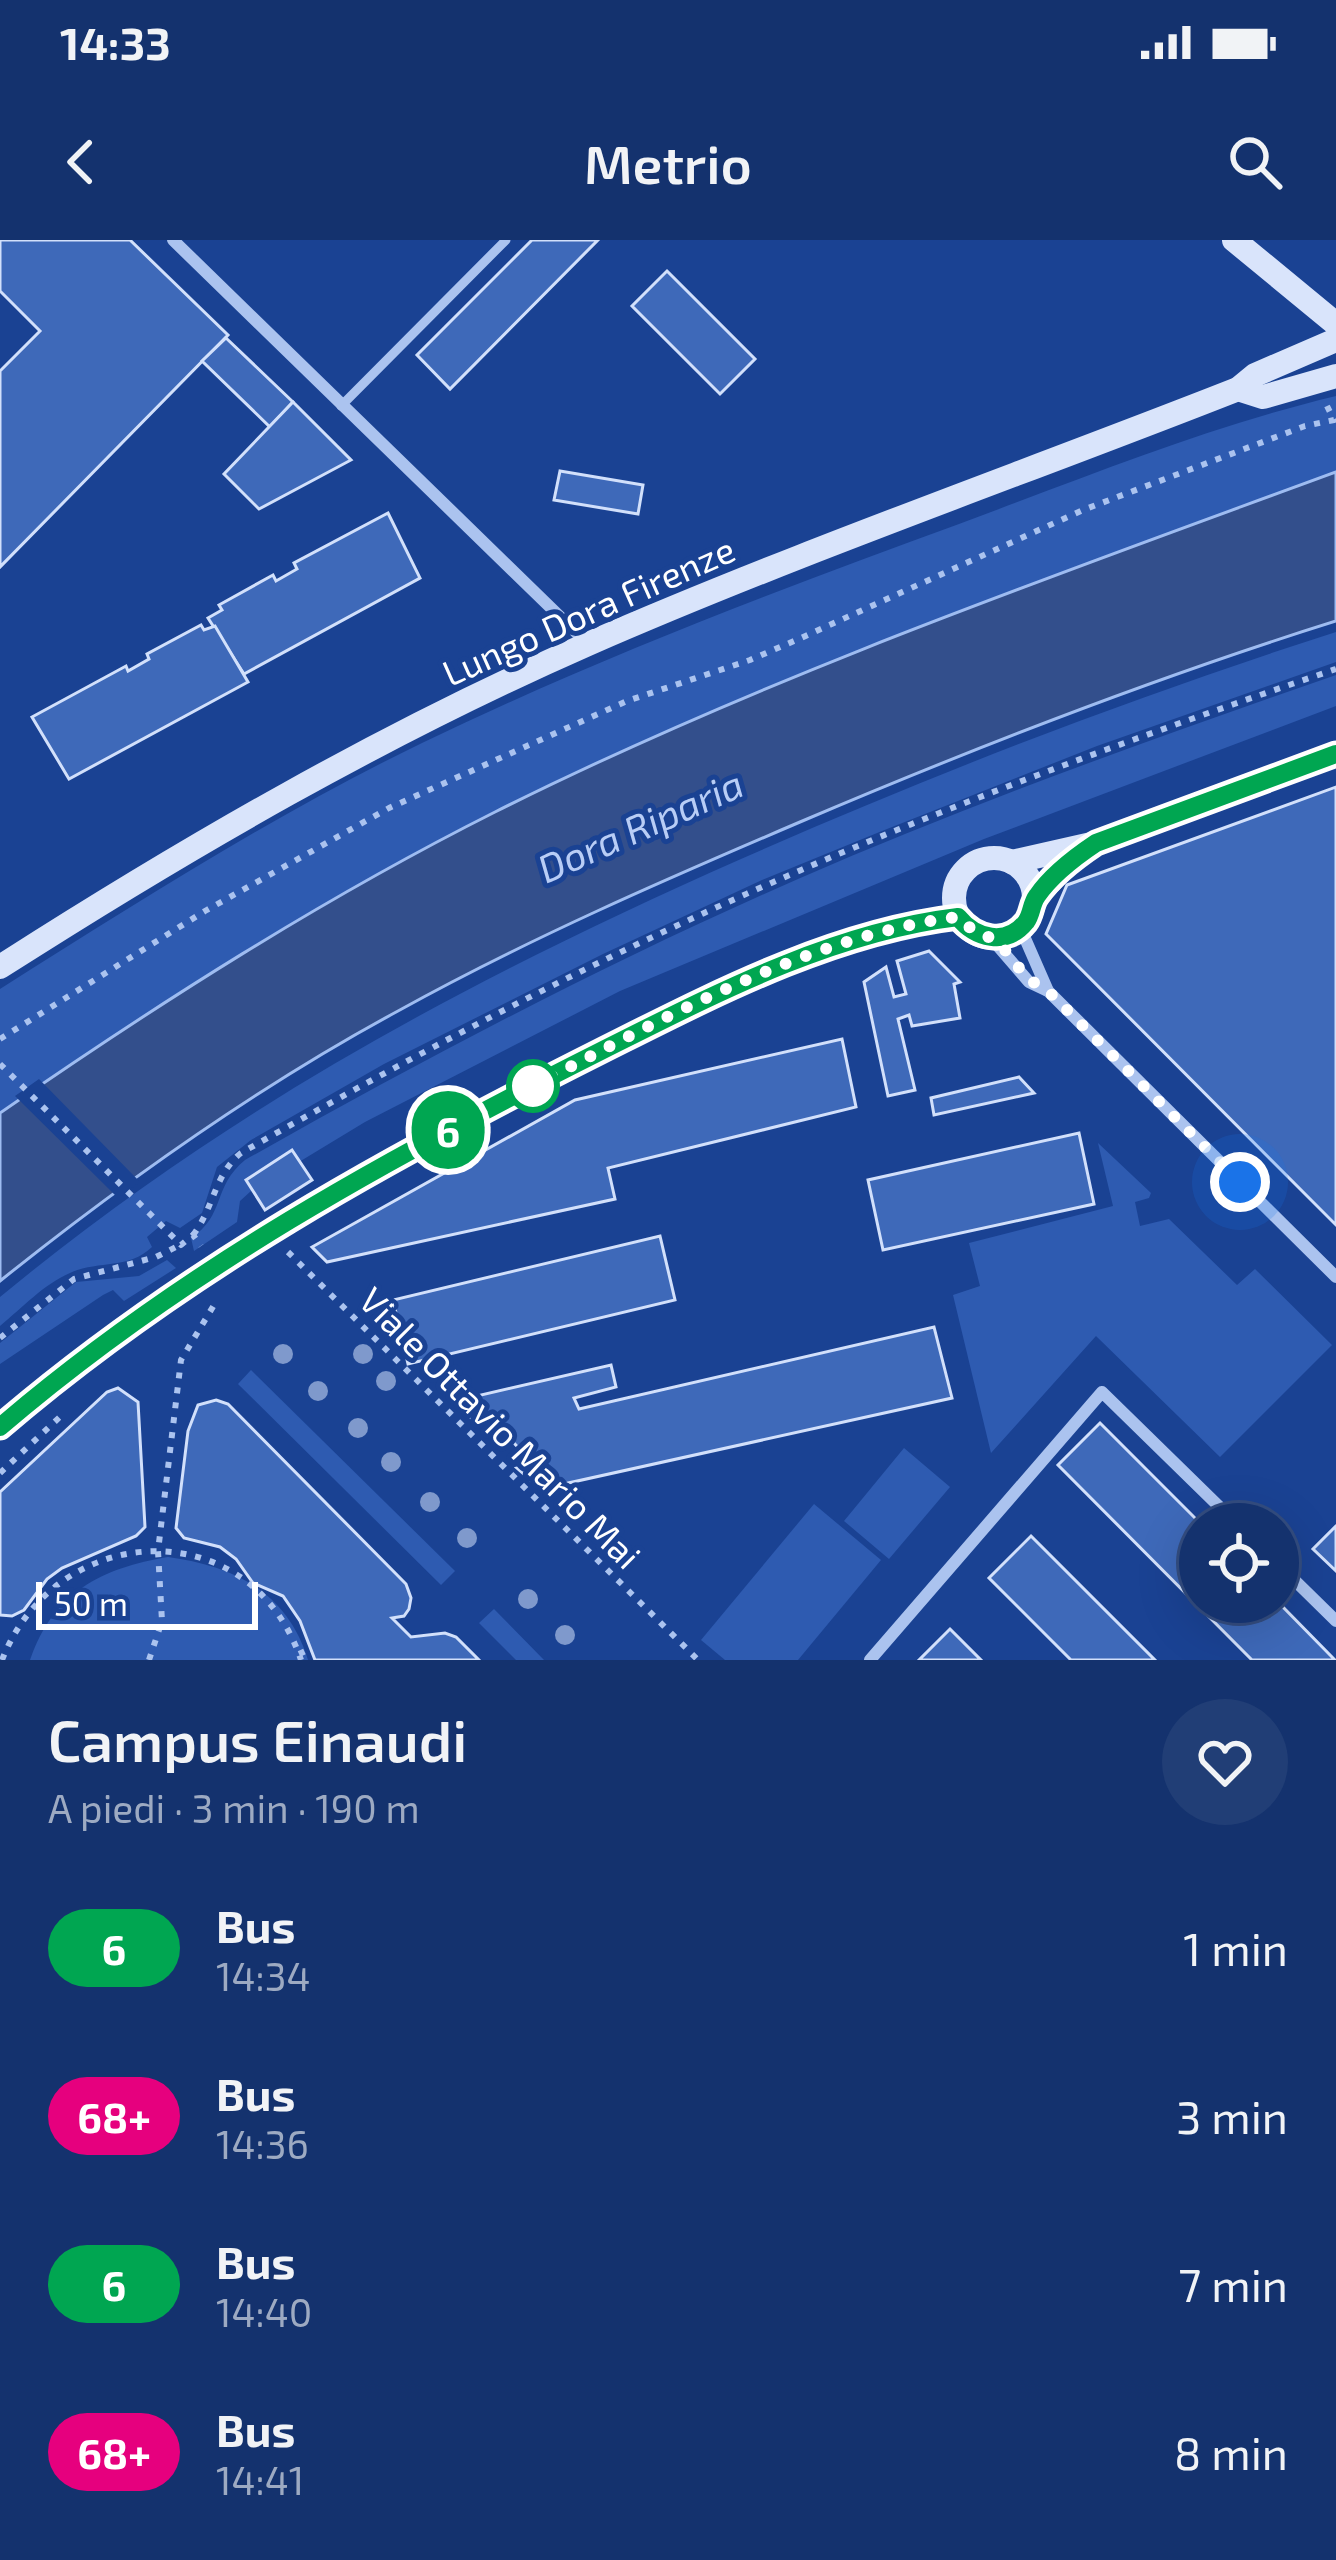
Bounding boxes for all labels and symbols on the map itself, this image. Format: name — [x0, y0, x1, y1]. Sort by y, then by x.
street label: Lungo Dora Firenze — [435, 526, 741, 694]
water label: Dora Riparia — [530, 759, 750, 891]
unlabelled marker — [508, 1061, 558, 1111]
line badge: 6 — [409, 1091, 487, 1169]
your location — [1210, 1152, 1270, 1212]
street label: Viale Ottavio Mario Mai — [352, 1278, 650, 1576]
scale bar — [36, 1576, 258, 1629]

